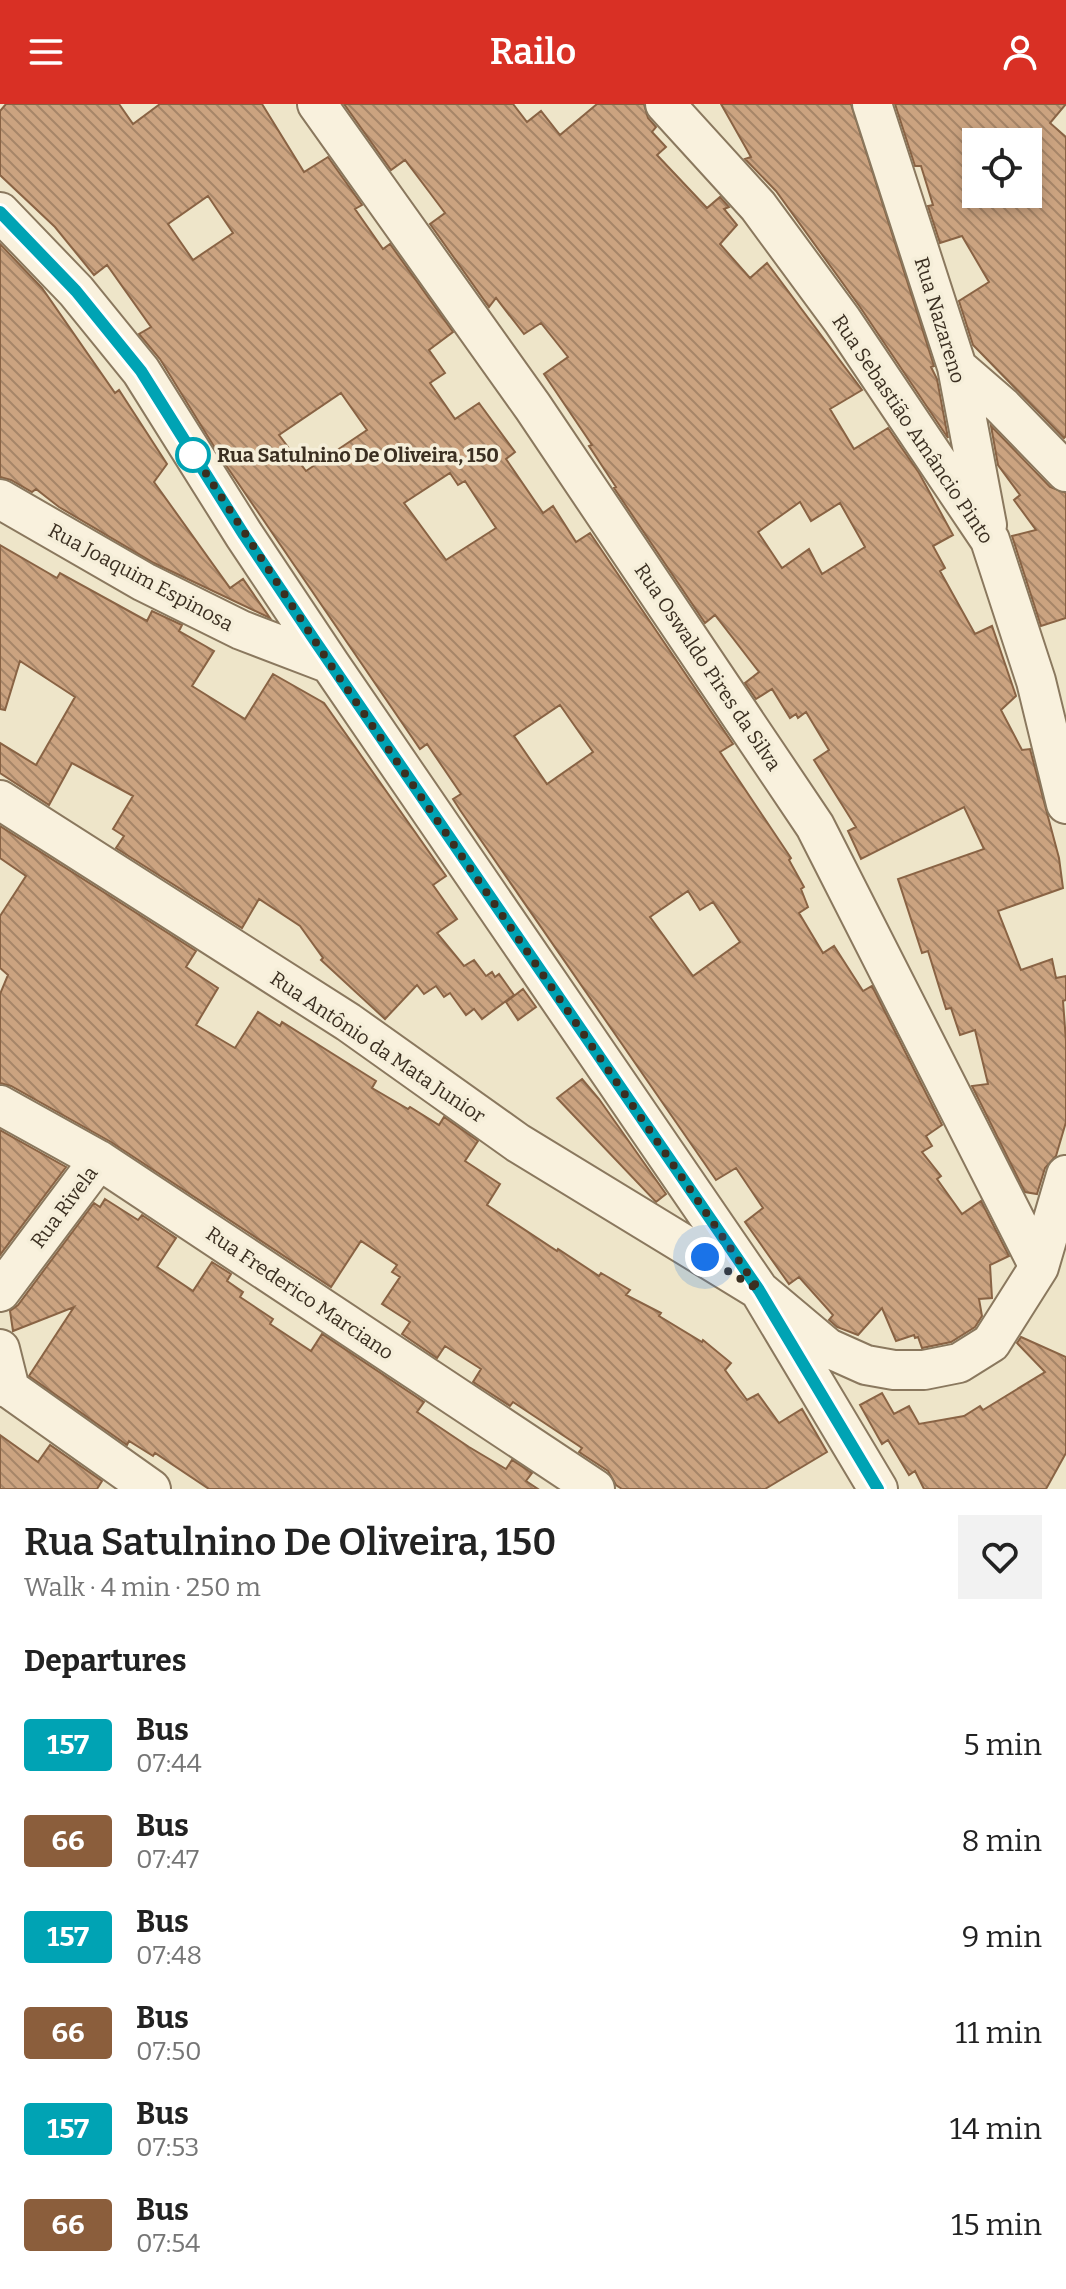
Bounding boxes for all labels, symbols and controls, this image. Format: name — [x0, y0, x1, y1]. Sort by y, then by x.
icon: menu — [24, 30, 68, 74]
text: Railo — [490, 30, 576, 74]
icon: person — [998, 30, 1042, 74]
map controls — [962, 128, 1042, 208]
button: locate — [962, 128, 1042, 208]
street label: Rua Nazareno — [909, 254, 971, 386]
street label: Rua Sebastião Amâncio Pinto — [827, 310, 999, 548]
marker: Rua Satulnino De Oliveira, 150 — [176, 438, 210, 472]
place label: Rua Satulnino De Oliveira, 150 — [217, 443, 499, 467]
street label: Rua Joaquim Espinosa — [44, 518, 238, 636]
street label: Rua Oswaldo Pires da Silva — [630, 559, 786, 775]
street label: Rua Antônio da Mata Junior — [266, 966, 490, 1128]
street label: Rua Rivela — [25, 1161, 103, 1253]
street label: Rua Frederico Marciano — [202, 1221, 398, 1365]
your location — [685, 1237, 725, 1277]
button: heart — [958, 1515, 1042, 1599]
text: Rua Satulnino De Oliveira, 150 — [24, 1519, 556, 1565]
text: Walk · 4 min · 250 m — [24, 1572, 261, 1603]
text: Departures — [24, 1643, 187, 1679]
text: Bus — [136, 1712, 189, 1748]
text: 5 min — [963, 1727, 1042, 1763]
text: 157 — [47, 1728, 89, 1761]
text: 07:44 — [136, 1748, 202, 1779]
text: Bus — [136, 1808, 189, 1844]
text: 8 min — [961, 1823, 1042, 1859]
text: 66 — [51, 1824, 85, 1857]
text: 07:47 — [136, 1844, 199, 1875]
text: Bus — [136, 1904, 189, 1940]
text: 9 min — [962, 1919, 1042, 1955]
text: 157 — [47, 1920, 89, 1953]
text: 07:48 — [136, 1940, 202, 1971]
text: Bus — [136, 2000, 189, 2036]
text: 11 min — [955, 2015, 1042, 2051]
text: 66 — [51, 2016, 85, 2049]
text: 07:50 — [136, 2036, 202, 2067]
text: Bus — [136, 2096, 189, 2132]
text: 14 min — [950, 2111, 1042, 2147]
text: 157 — [47, 2112, 89, 2145]
text: 07:53 — [136, 2132, 199, 2163]
text: Bus — [136, 2192, 189, 2228]
text: 15 min — [951, 2207, 1042, 2243]
text: 66 — [51, 2208, 85, 2241]
text: 07:54 — [136, 2228, 200, 2259]

